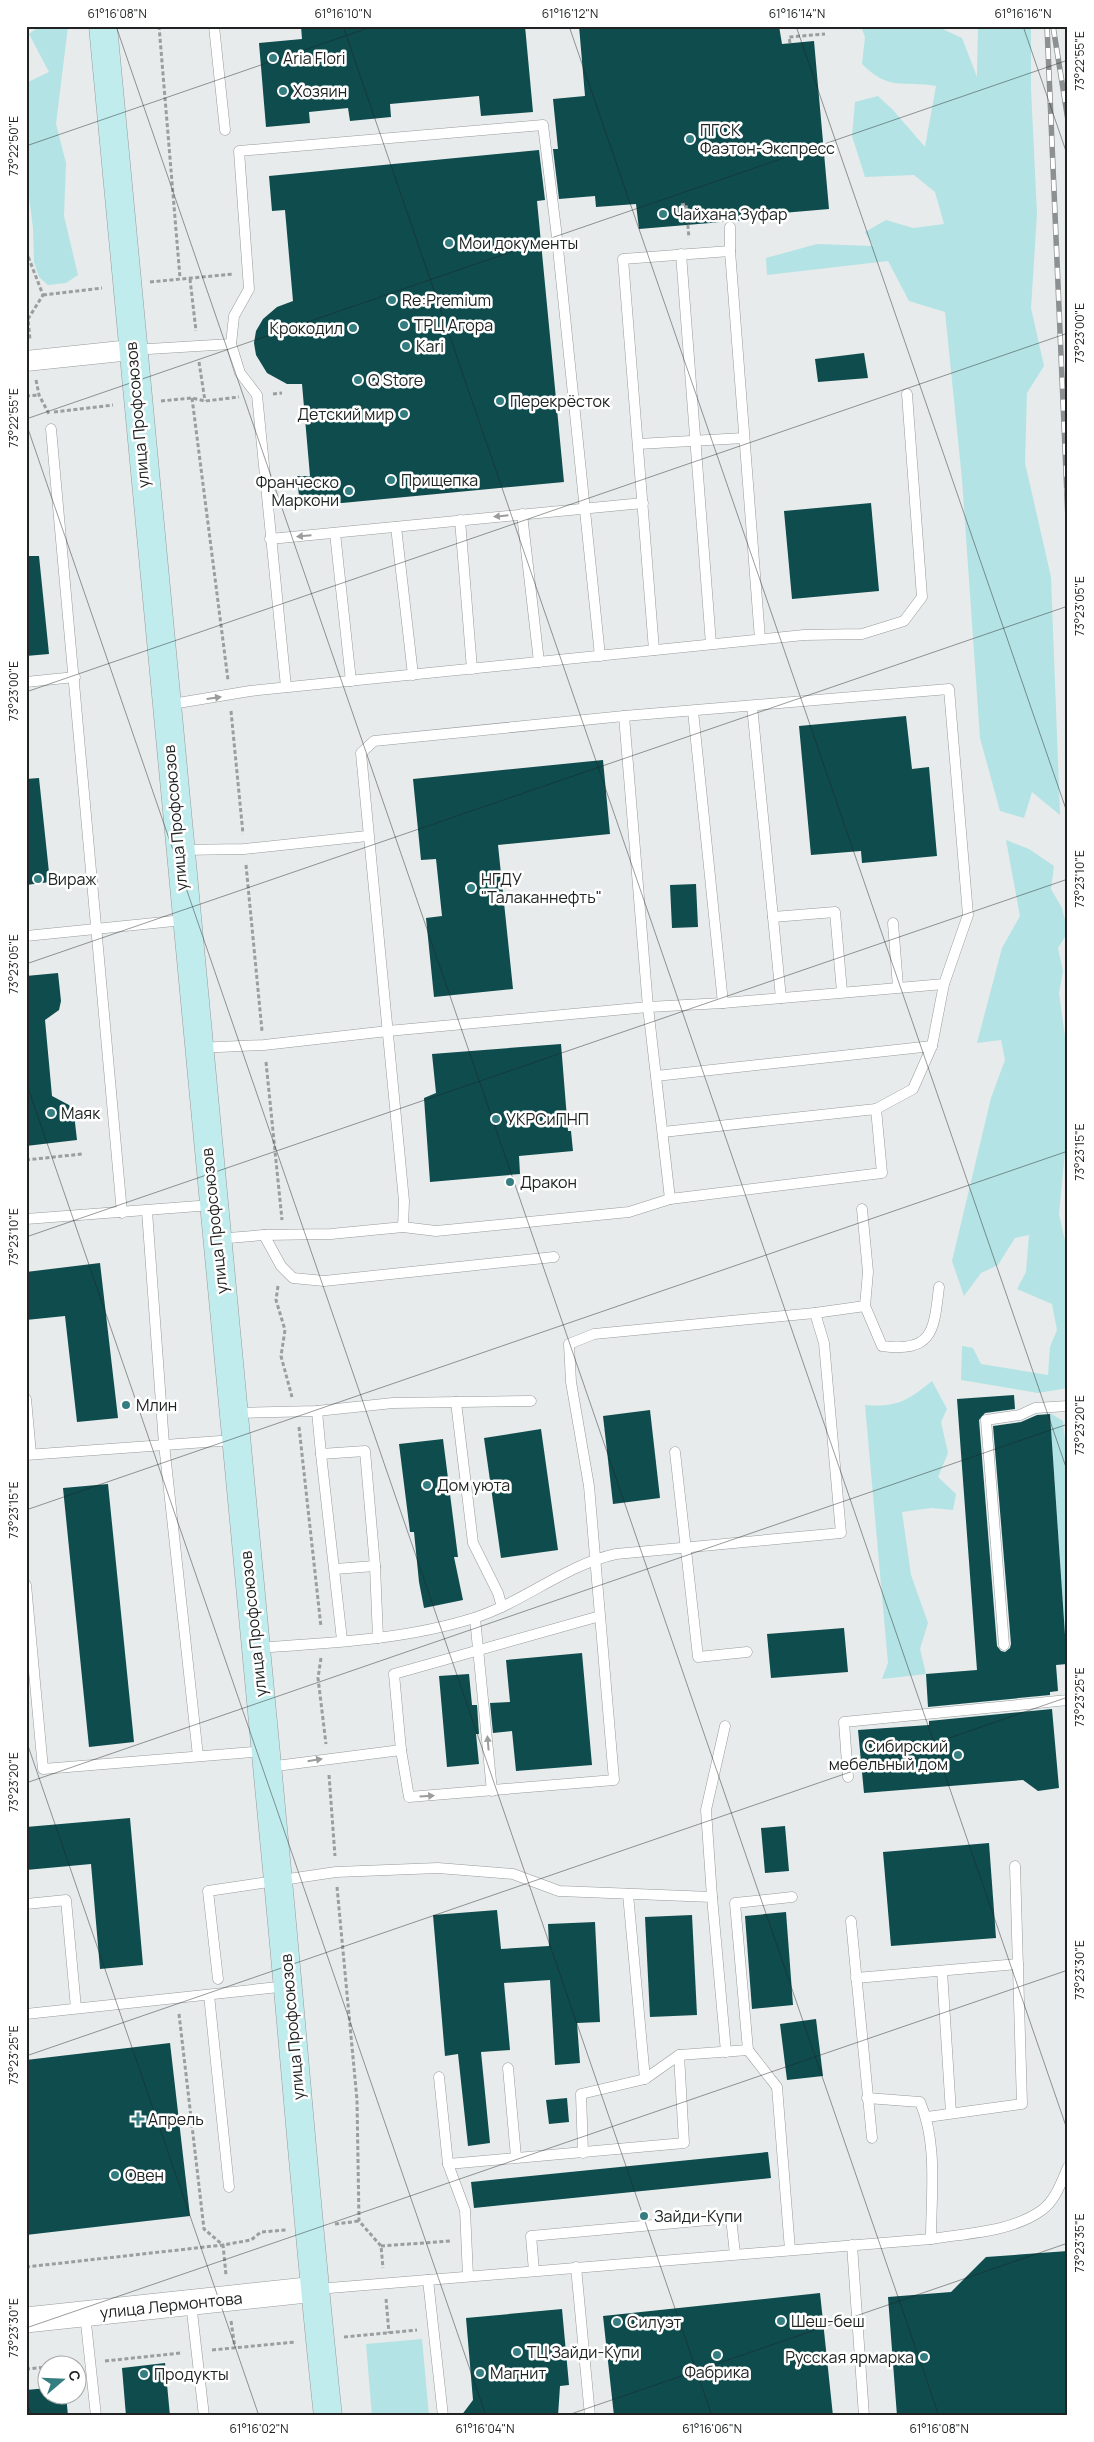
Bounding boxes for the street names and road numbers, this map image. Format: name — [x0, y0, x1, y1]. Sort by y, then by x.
street label: улица Профсоюзов — [120, 341, 154, 489]
street label: улица Профсоюзов — [158, 744, 192, 892]
street label: улица Профсоюзов — [195, 1147, 233, 1295]
street label: улица Профсоюзов — [234, 1550, 272, 1698]
street label: улица Профсоюзов — [275, 1953, 309, 2101]
street label: улица Лермонтова — [99, 2287, 243, 2323]

